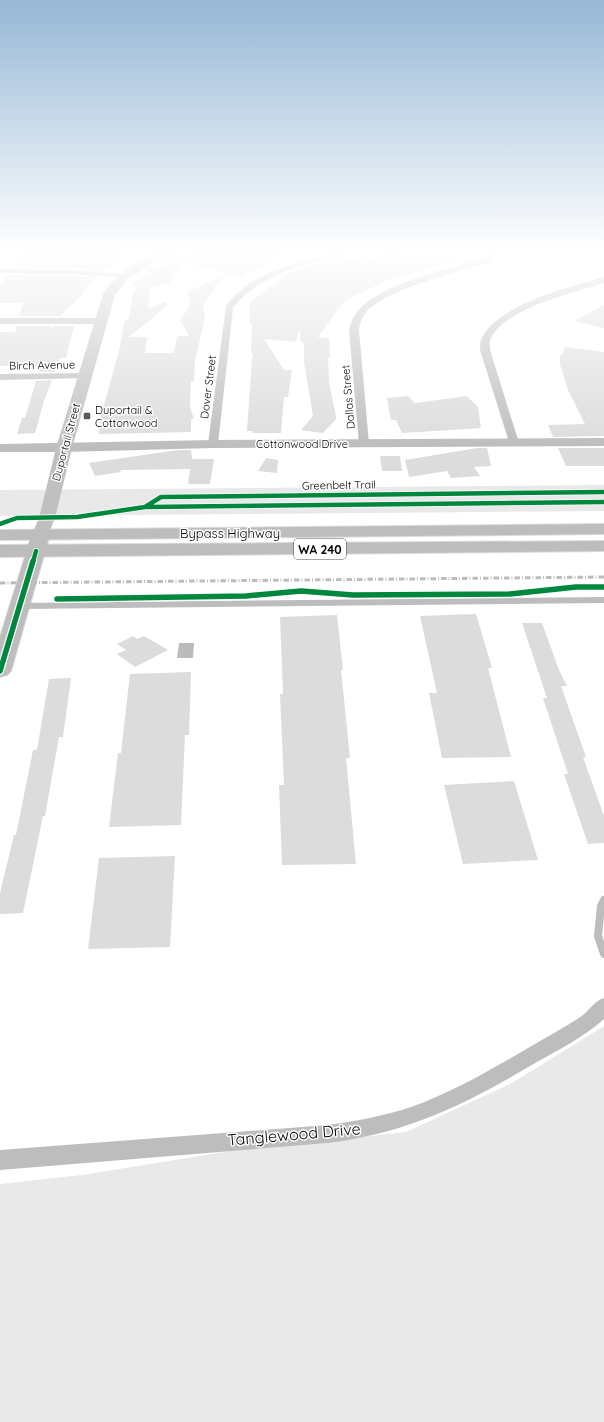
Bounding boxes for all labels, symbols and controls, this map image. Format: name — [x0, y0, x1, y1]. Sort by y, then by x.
street label: Dover Street — [197, 354, 219, 420]
street label: Birch Avenue — [9, 357, 75, 373]
street label: Dallas Street — [338, 364, 358, 430]
street label: Duportail Street — [49, 401, 83, 482]
place label: Duportail & Cottonwood — [95, 403, 157, 430]
marker: Duportail & Cottonwood — [82, 411, 92, 421]
street label: Cottonwood Drive — [256, 437, 348, 451]
street label: Greenbelt Trail — [302, 477, 376, 493]
street label: Bypass Highway — [180, 525, 280, 541]
road number: WA 240 — [294, 539, 346, 559]
street label: Tanglewood Drive — [227, 1118, 361, 1150]

